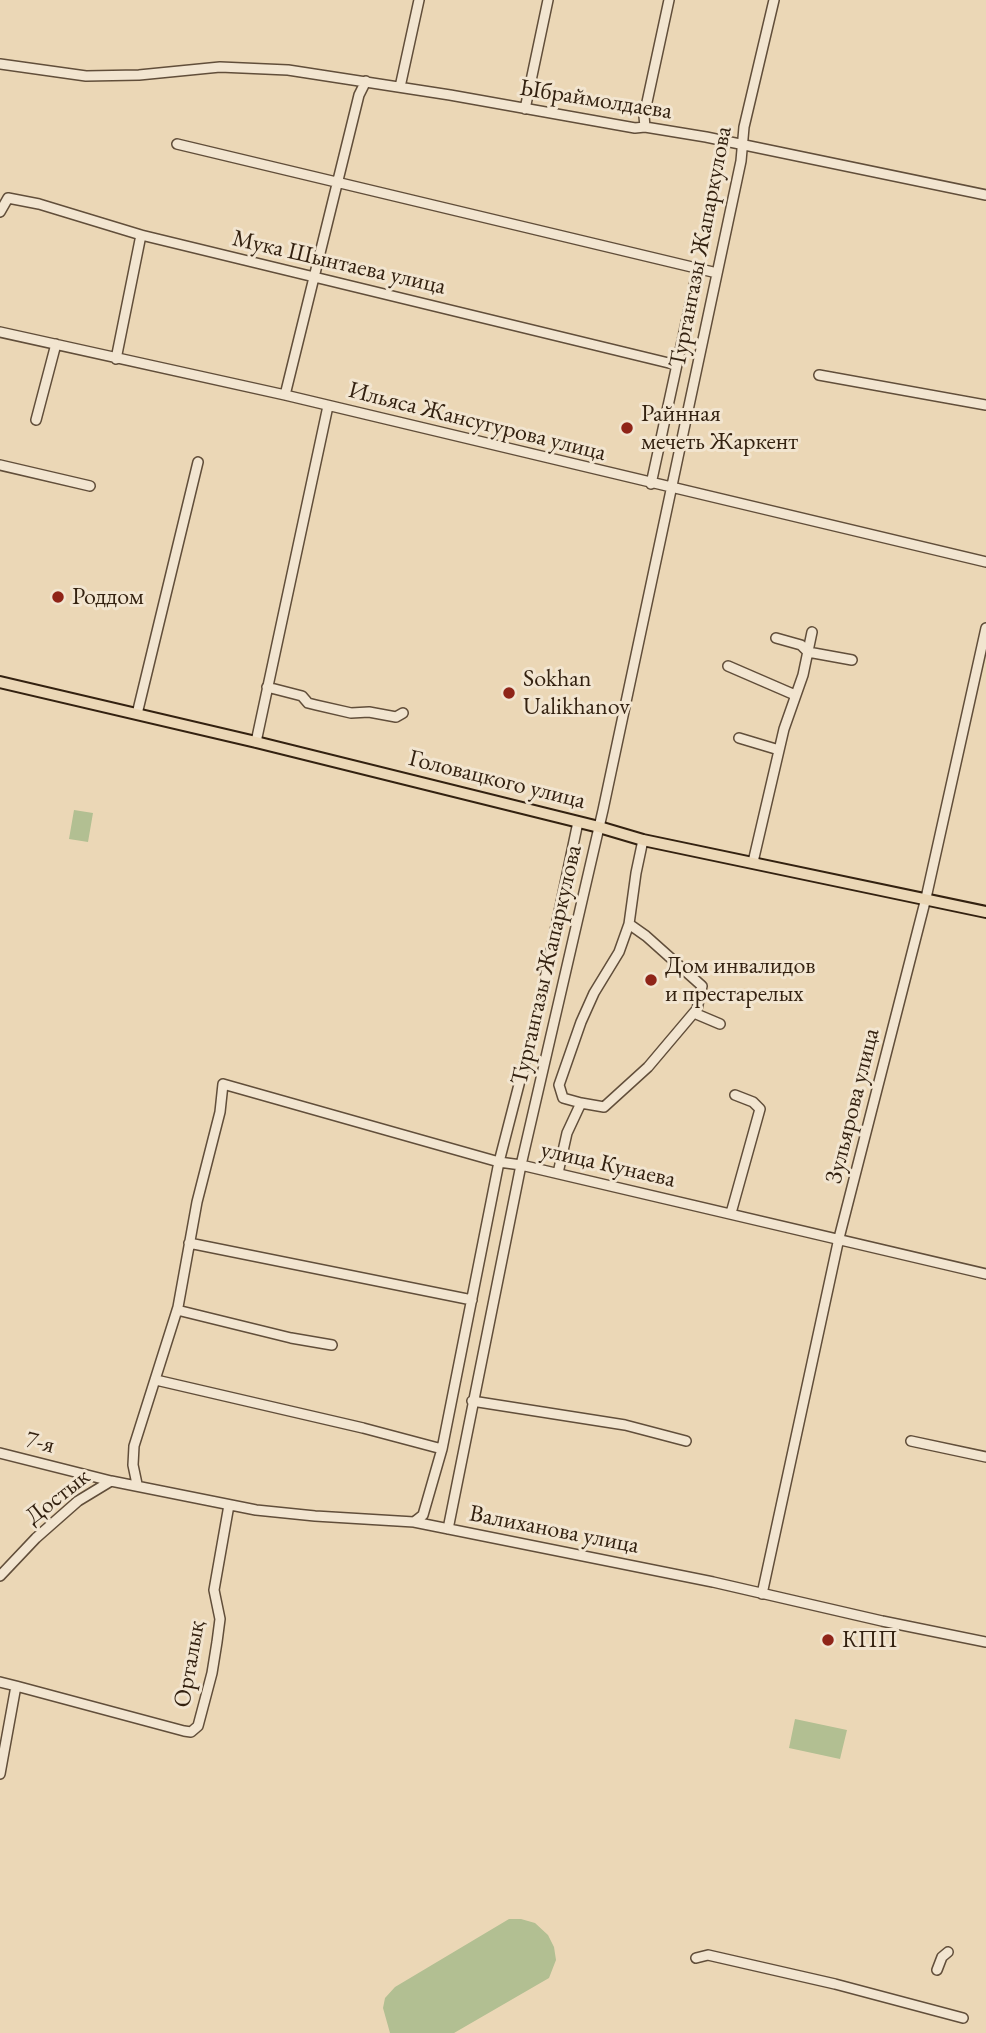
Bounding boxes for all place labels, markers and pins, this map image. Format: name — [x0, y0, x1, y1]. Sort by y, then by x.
place label: Райнная мечеть Жаркент — [641, 400, 798, 456]
marker: Райнная мечеть Жаркент — [619, 420, 635, 436]
place label: Роддом — [72, 583, 144, 611]
marker: Роддом — [50, 589, 66, 605]
place label: Sokhan Ualikhanov — [523, 665, 630, 721]
marker: Sokhan Ualikhanov — [501, 685, 517, 701]
place label: Дом инвалидов и престарелых — [665, 952, 815, 1008]
marker: Дом инвалидов и престарелых — [643, 972, 659, 988]
place label: КПП — [842, 1626, 898, 1654]
marker: КПП — [820, 1632, 836, 1648]

